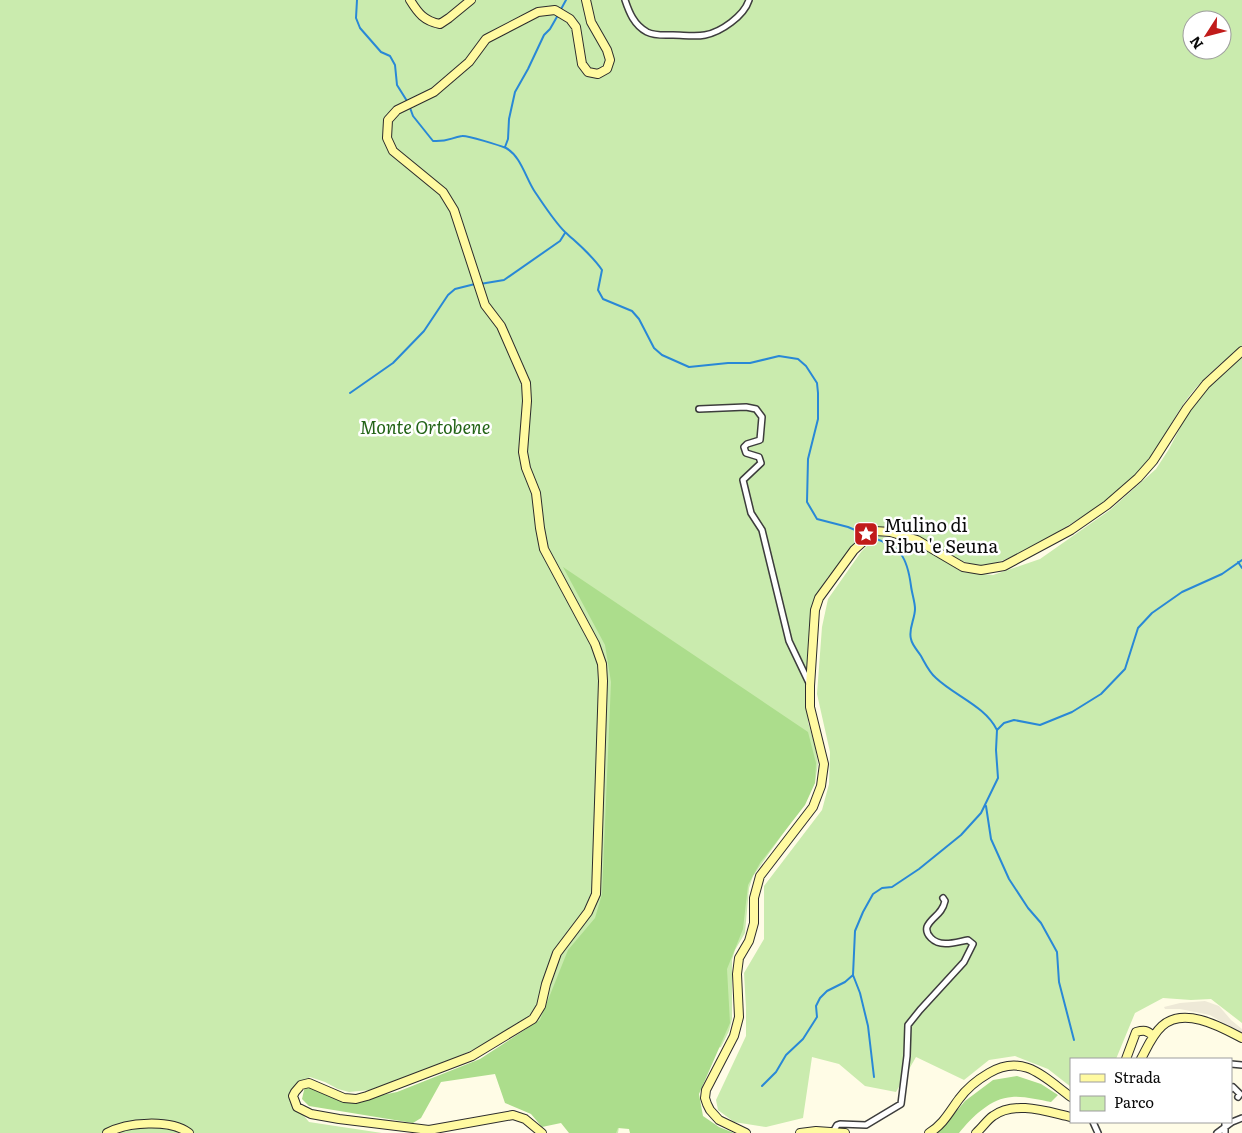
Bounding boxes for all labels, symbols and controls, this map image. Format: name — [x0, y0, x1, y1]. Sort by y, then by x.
north arrow — [1182, 10, 1232, 60]
text: N — [1184, 32, 1207, 54]
park label: Monte Ortobene — [360, 413, 490, 440]
place label: Mulino di Ribu 'e Seuna — [884, 511, 999, 559]
place icon: Mulino di Ribu 'e Seuna — [853, 521, 879, 547]
legend — [1070, 1058, 1232, 1123]
text: Strada — [1114, 1065, 1162, 1088]
text: Parco — [1114, 1090, 1154, 1113]

